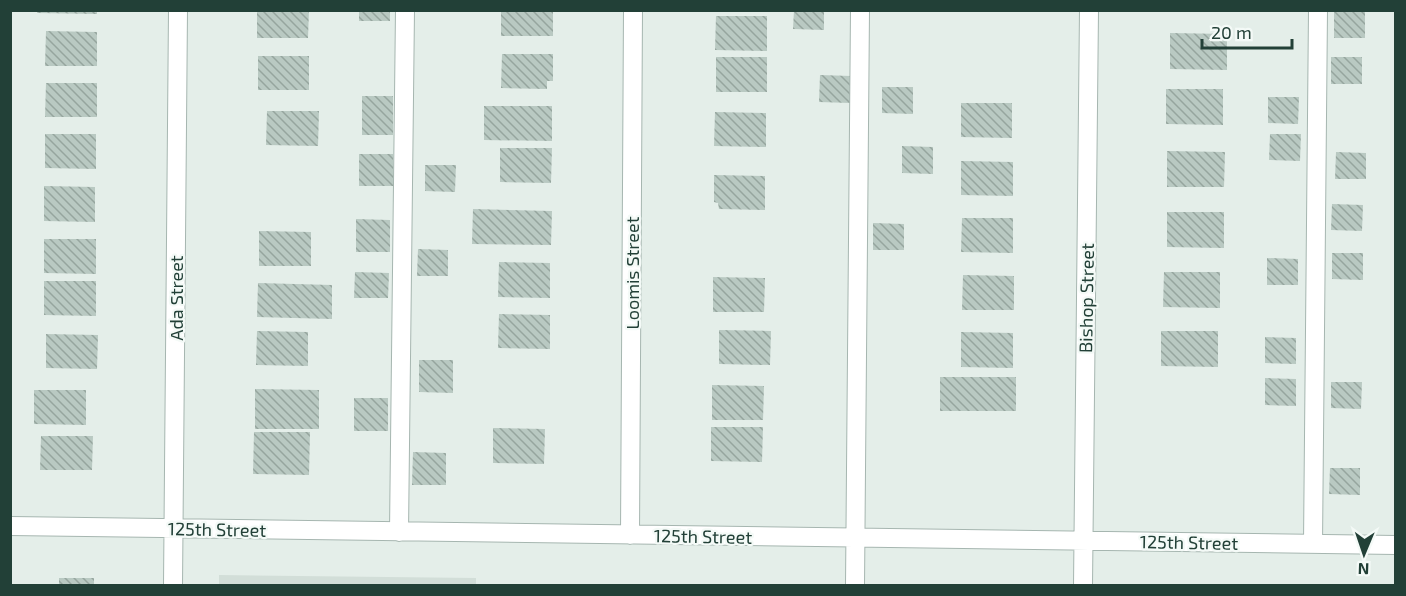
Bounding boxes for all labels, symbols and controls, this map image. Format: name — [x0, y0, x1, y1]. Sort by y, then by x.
scale bar — [1202, 12, 1292, 50]
text: 20 m — [1211, 21, 1252, 43]
street label: Loomis Street — [621, 216, 643, 330]
street label: Bishop Street — [1074, 243, 1098, 353]
street label: Ada Street — [165, 255, 187, 341]
street label: 125th Street — [168, 517, 266, 541]
street label: 125th Street — [654, 524, 752, 548]
north arrow — [1334, 524, 1394, 584]
street label: 125th Street — [1140, 530, 1238, 554]
text: N — [1357, 560, 1370, 579]

